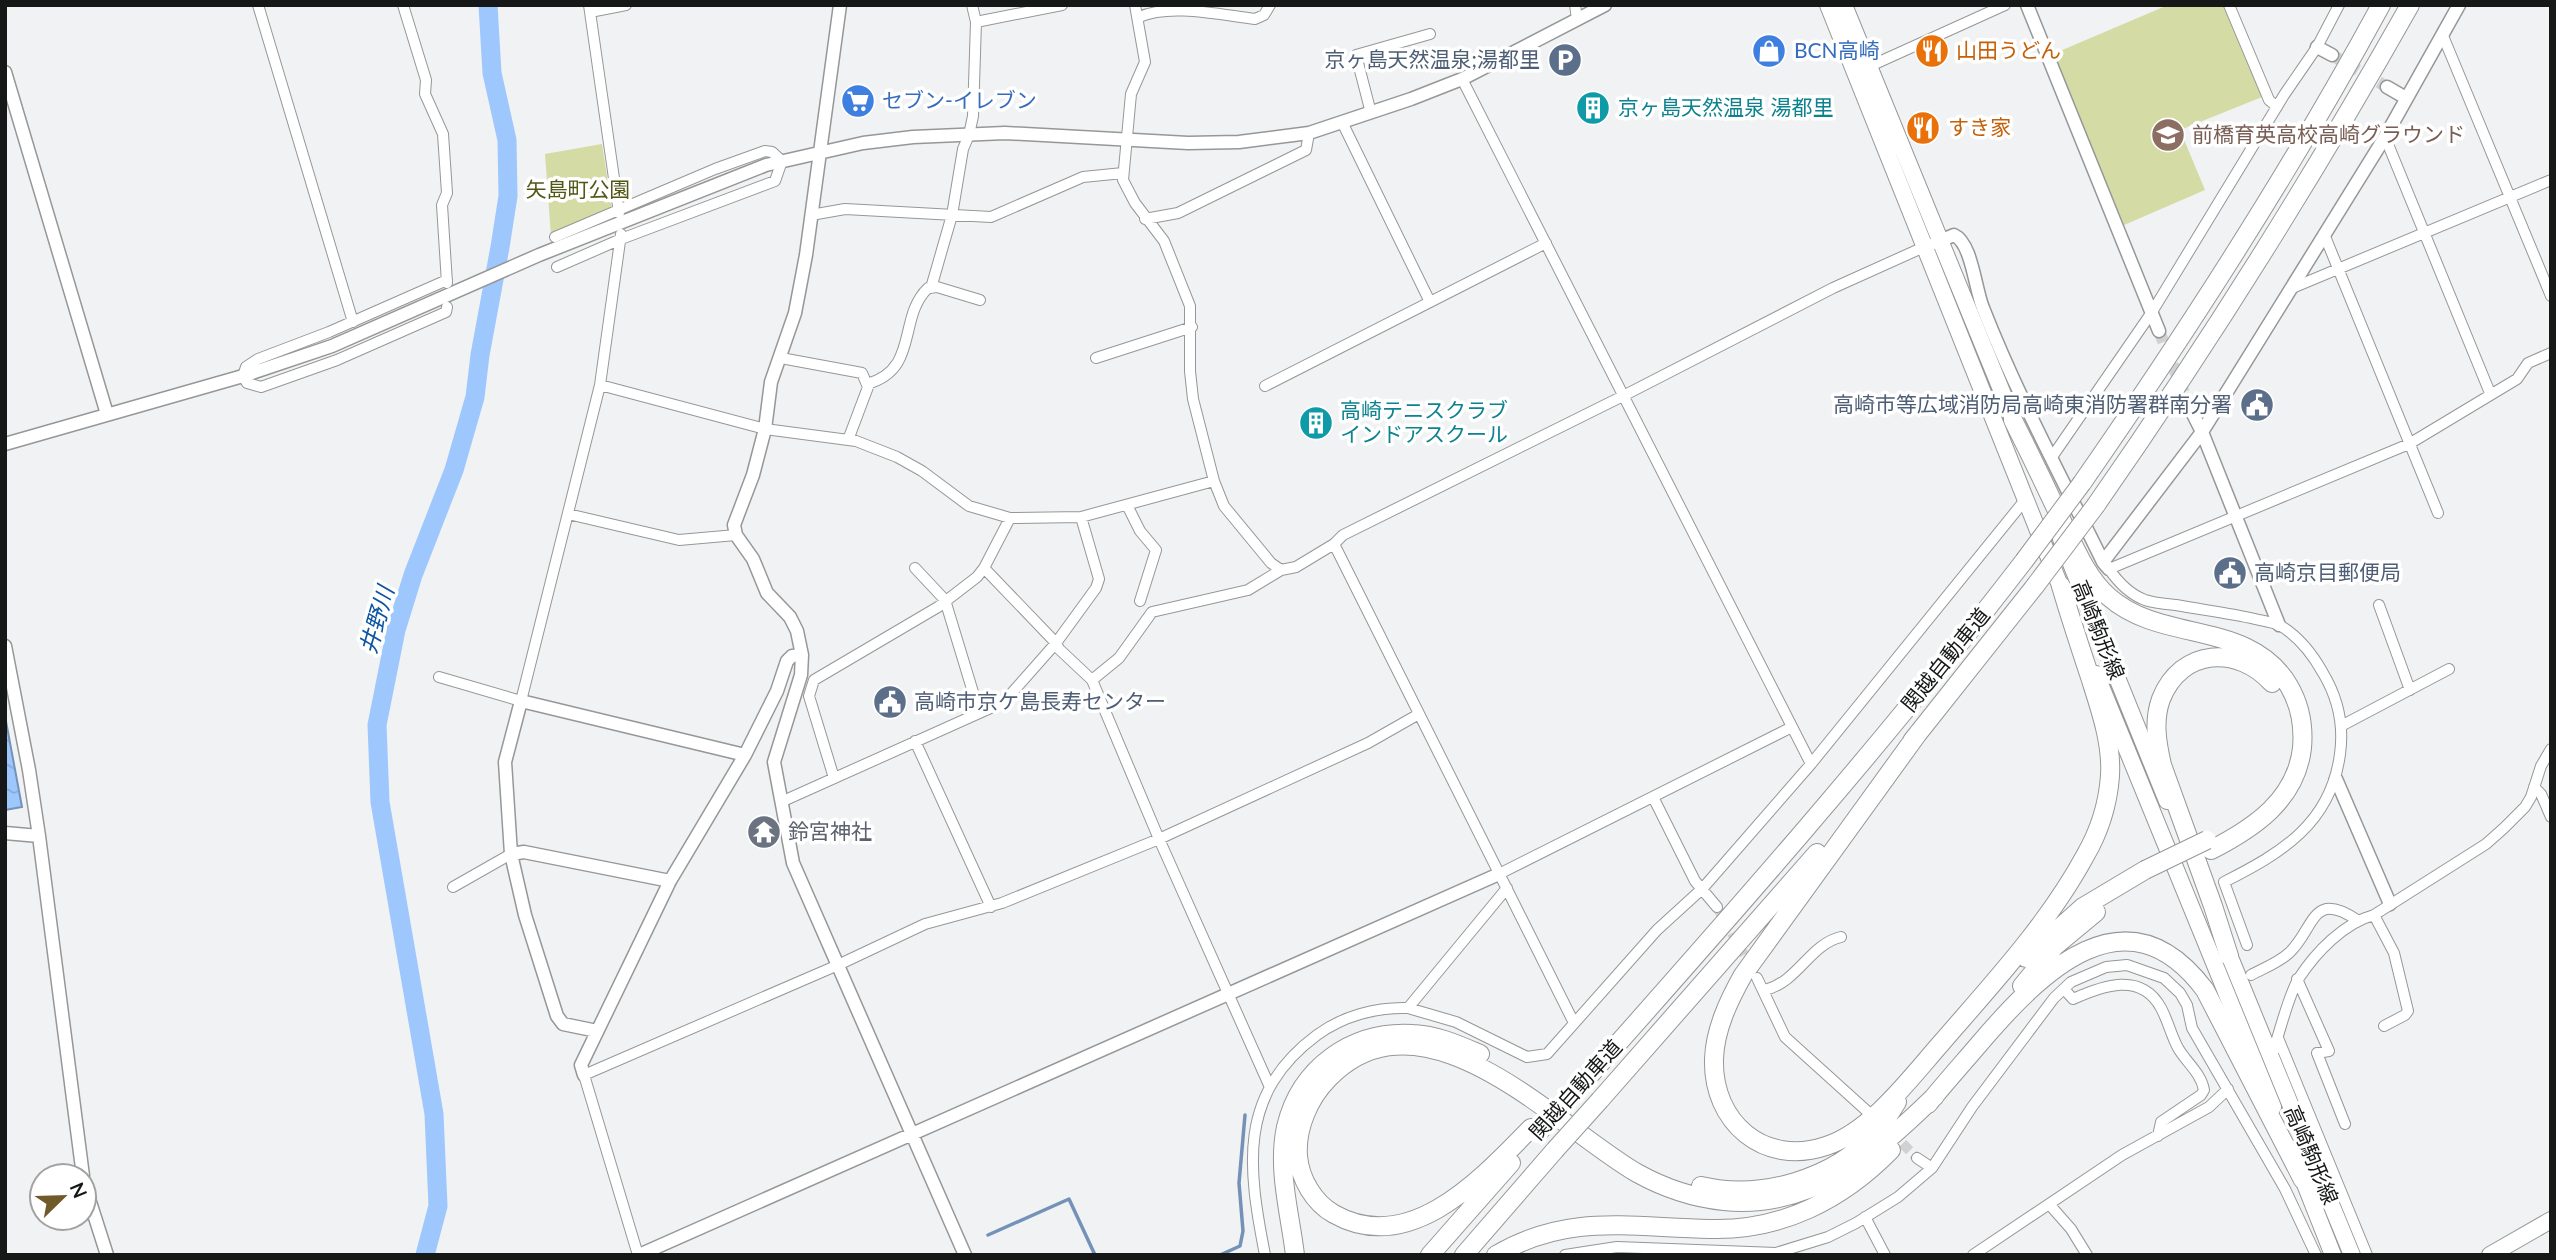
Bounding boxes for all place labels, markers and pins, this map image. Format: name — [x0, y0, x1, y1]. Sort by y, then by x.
shop icon: BCN高崎 — [1750, 32, 1788, 70]
restaurant icon: 山田うどん — [1913, 32, 1951, 70]
place label: BCN高崎 — [1794, 37, 1880, 62]
place label: 山田うどん — [1956, 37, 2061, 62]
parking icon: 京ヶ島天然温泉;湯都里 — [1546, 41, 1584, 79]
place label: 京ヶ島天然温泉;湯都里 — [1325, 46, 1540, 71]
supermarket icon: セブン-イレブン — [839, 82, 877, 120]
place label: セブン-イレブン — [882, 87, 1037, 112]
building icon: 京ヶ島天然温泉 湯都里 — [1574, 89, 1612, 127]
place label: 京ヶ島天然温泉 湯都里 — [1618, 94, 1833, 119]
restaurant icon: すき家 — [1904, 109, 1942, 147]
place label: すき家 — [1948, 114, 2011, 139]
school or university icon: 前橋育英高校高崎グラウンド — [2149, 116, 2187, 154]
place label: 前橋育英高校高崎グラウンド — [2192, 121, 2465, 146]
public building icon: 高崎市等広域消防局高崎東消防署群南分署 — [2238, 386, 2276, 424]
place label: 高崎市等広域消防局高崎東消防署群南分署 — [1833, 391, 2232, 416]
place label: 高崎テニスクラブ インドアスクール — [1340, 397, 1508, 446]
building icon: 高崎テニスクラブ インドアスクール — [1297, 404, 1335, 442]
public building icon: 高崎京目郵便局 — [2211, 554, 2249, 592]
place label: 高崎京目郵便局 — [2254, 559, 2401, 584]
public building icon: 高崎市京ケ島長寿センター — [871, 683, 909, 721]
place label: 高崎市京ケ島長寿センター — [914, 688, 1166, 713]
temple icon: 鈴宮神社 — [745, 813, 783, 851]
place label: 鈴宮神社 — [788, 818, 872, 843]

